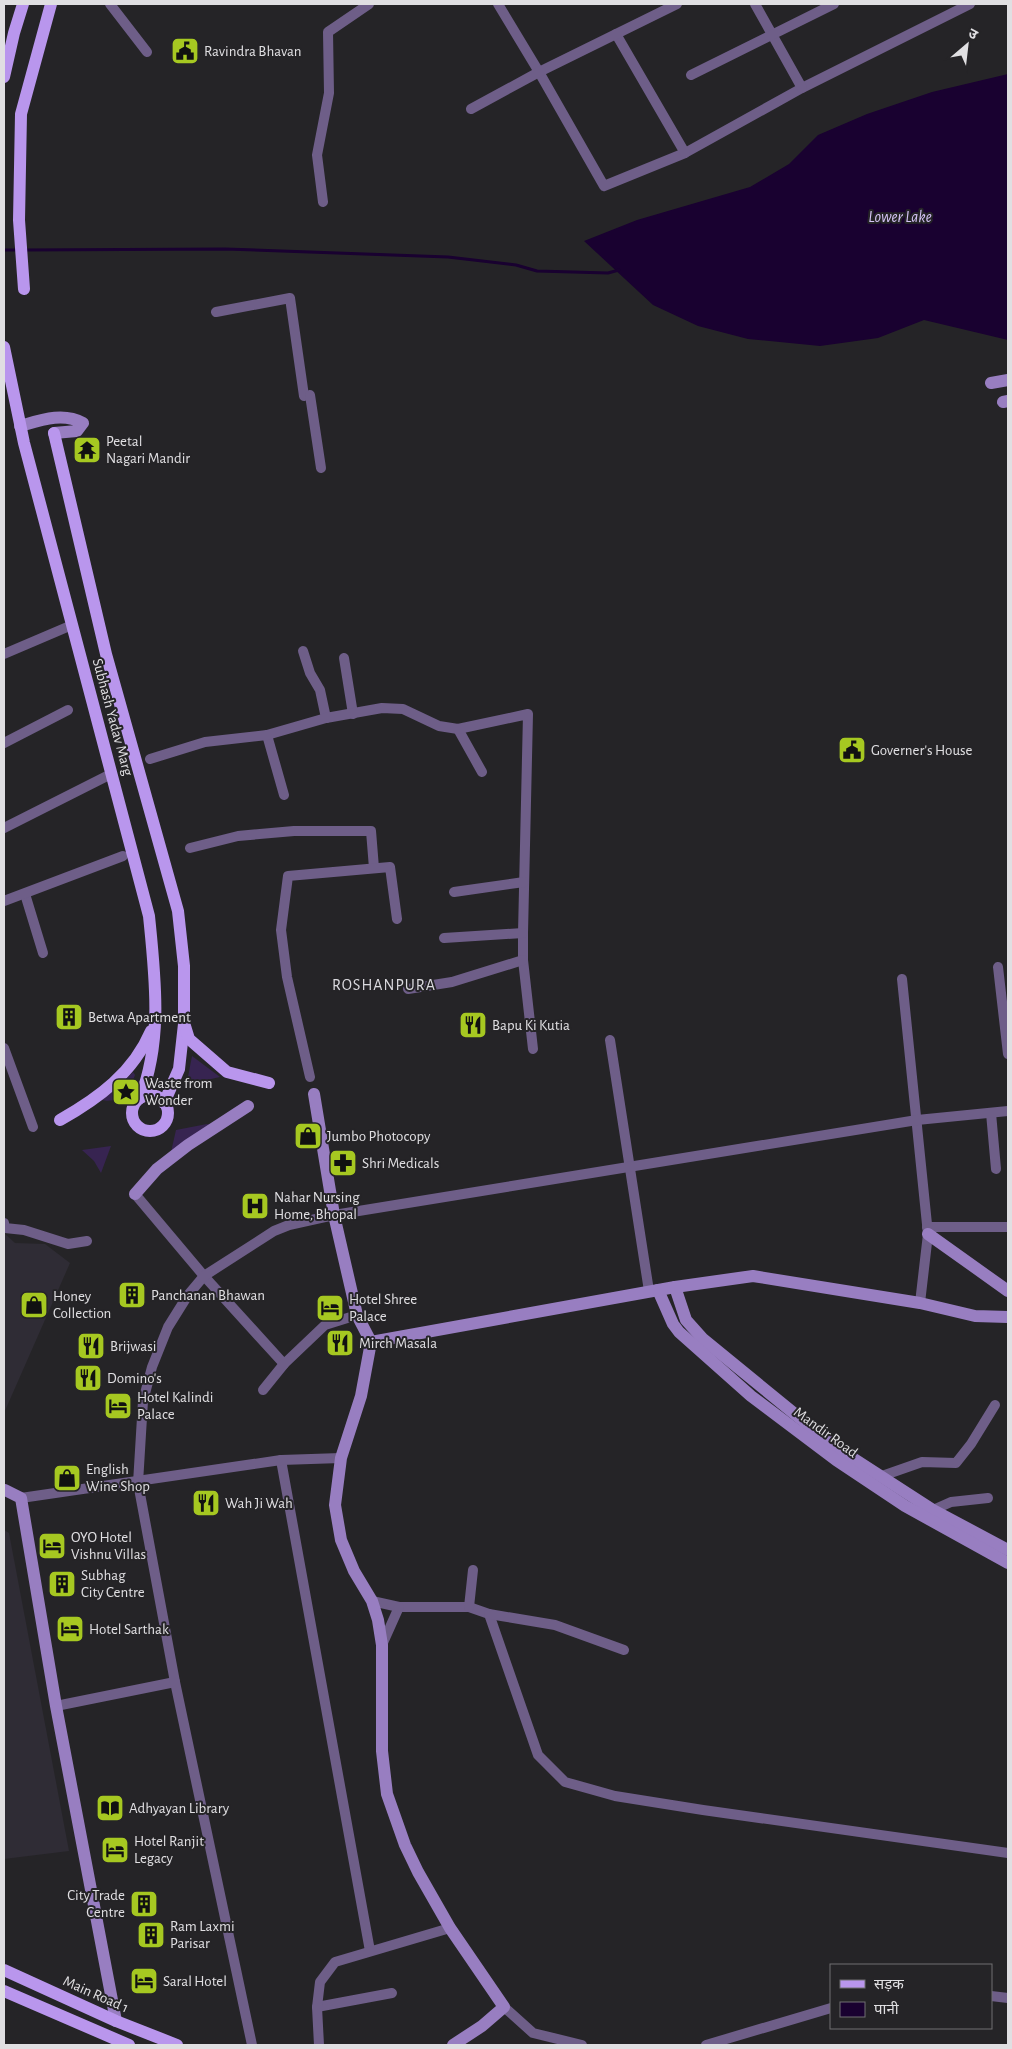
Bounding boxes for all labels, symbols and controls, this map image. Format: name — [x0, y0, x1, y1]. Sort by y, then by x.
north arrow — [942, 20, 992, 70]
text: उ — [966, 26, 980, 43]
public building icon: Ravindra Bhavan — [170, 36, 200, 66]
place label: Ravindra Bhavan — [204, 44, 302, 59]
water label: Lower Lake — [868, 209, 932, 225]
place label: Peetal Nagari Mandir — [106, 434, 190, 466]
temple icon: Peetal Nagari Mandir — [72, 435, 102, 465]
street label: Subhash Yadav Marg — [90, 657, 136, 778]
public building icon: Governer's House — [837, 735, 867, 765]
place label: Governer's House — [871, 743, 973, 758]
district label: ROSHANPURA — [332, 977, 436, 993]
building icon: Betwa Apartment — [54, 1002, 84, 1032]
place label: Betwa Apartment — [88, 1010, 191, 1025]
restaurant icon: Bapu Ki Kutia — [458, 1010, 488, 1040]
place label: Bapu Ki Kutia — [492, 1018, 570, 1033]
place label: Waste from Wonder — [145, 1076, 213, 1108]
place icon: Waste from Wonder — [111, 1077, 141, 1107]
shop icon: Jumbo Photocopy — [293, 1121, 323, 1151]
place label: Jumbo Photocopy — [327, 1129, 431, 1144]
pharmacy icon: Shri Medicals — [328, 1148, 358, 1178]
place label: Shri Medicals — [362, 1156, 439, 1171]
place label: Nahar Nursing Home, Bhopal — [274, 1190, 360, 1222]
hospital icon: Nahar Nursing Home, Bhopal — [240, 1191, 270, 1221]
building icon: Panchanan Bhawan — [117, 1280, 147, 1310]
place label: Panchanan Bhawan — [151, 1288, 265, 1303]
place label: Honey Collection — [53, 1289, 111, 1321]
shop icon: Honey Collection — [19, 1290, 49, 1320]
place label: Hotel Shree Palace — [349, 1292, 417, 1324]
hotel icon: Hotel Shree Palace — [315, 1293, 345, 1323]
restaurant icon: Mirch Masala — [325, 1328, 355, 1358]
restaurant icon: Brijwasi — [76, 1331, 106, 1361]
place label: Mirch Masala — [359, 1336, 437, 1351]
place label: Brijwasi — [110, 1339, 156, 1354]
restaurant icon: Domino's — [73, 1363, 103, 1393]
place label: Domino's — [107, 1371, 162, 1386]
place label: Hotel Kalindi Palace — [137, 1390, 213, 1422]
hotel icon: Hotel Kalindi Palace — [103, 1391, 133, 1421]
street label: Mandir Road — [791, 1404, 861, 1461]
place label: English Wine Shop — [86, 1462, 150, 1494]
shop icon: English Wine Shop — [52, 1463, 82, 1493]
restaurant icon: Wah Ji Wah — [191, 1488, 221, 1518]
place label: Wah Ji Wah — [225, 1496, 293, 1511]
place label: OYO Hotel Vishnu Villas — [71, 1530, 146, 1562]
hotel icon: OYO Hotel Vishnu Villas — [37, 1531, 67, 1561]
place label: Subhag City Centre — [81, 1568, 145, 1600]
building icon: Subhag City Centre — [47, 1569, 77, 1599]
hotel icon: Hotel Sarthak — [55, 1614, 85, 1644]
place label: Hotel Sarthak — [89, 1622, 169, 1637]
library icon: Adhyayan Library — [95, 1793, 125, 1823]
place label: Adhyayan Library — [129, 1801, 230, 1816]
place label: Hotel Ranjit Legacy — [134, 1834, 204, 1866]
hotel icon: Hotel Ranjit Legacy — [100, 1835, 130, 1865]
place label: City Trade Centre — [67, 1888, 125, 1920]
building icon: City Trade Centre — [129, 1889, 159, 1919]
place label: Ram Laxmi Parisar — [170, 1919, 235, 1951]
building icon: Ram Laxmi Parisar — [136, 1920, 166, 1950]
legend — [830, 1964, 992, 2029]
hotel icon: Saral Hotel — [129, 1966, 159, 1996]
street label: Main Road 1 — [61, 1973, 131, 2016]
place label: Saral Hotel — [163, 1974, 227, 1989]
text: सड़क — [874, 1977, 904, 1992]
text: पानी — [874, 2001, 900, 2017]

